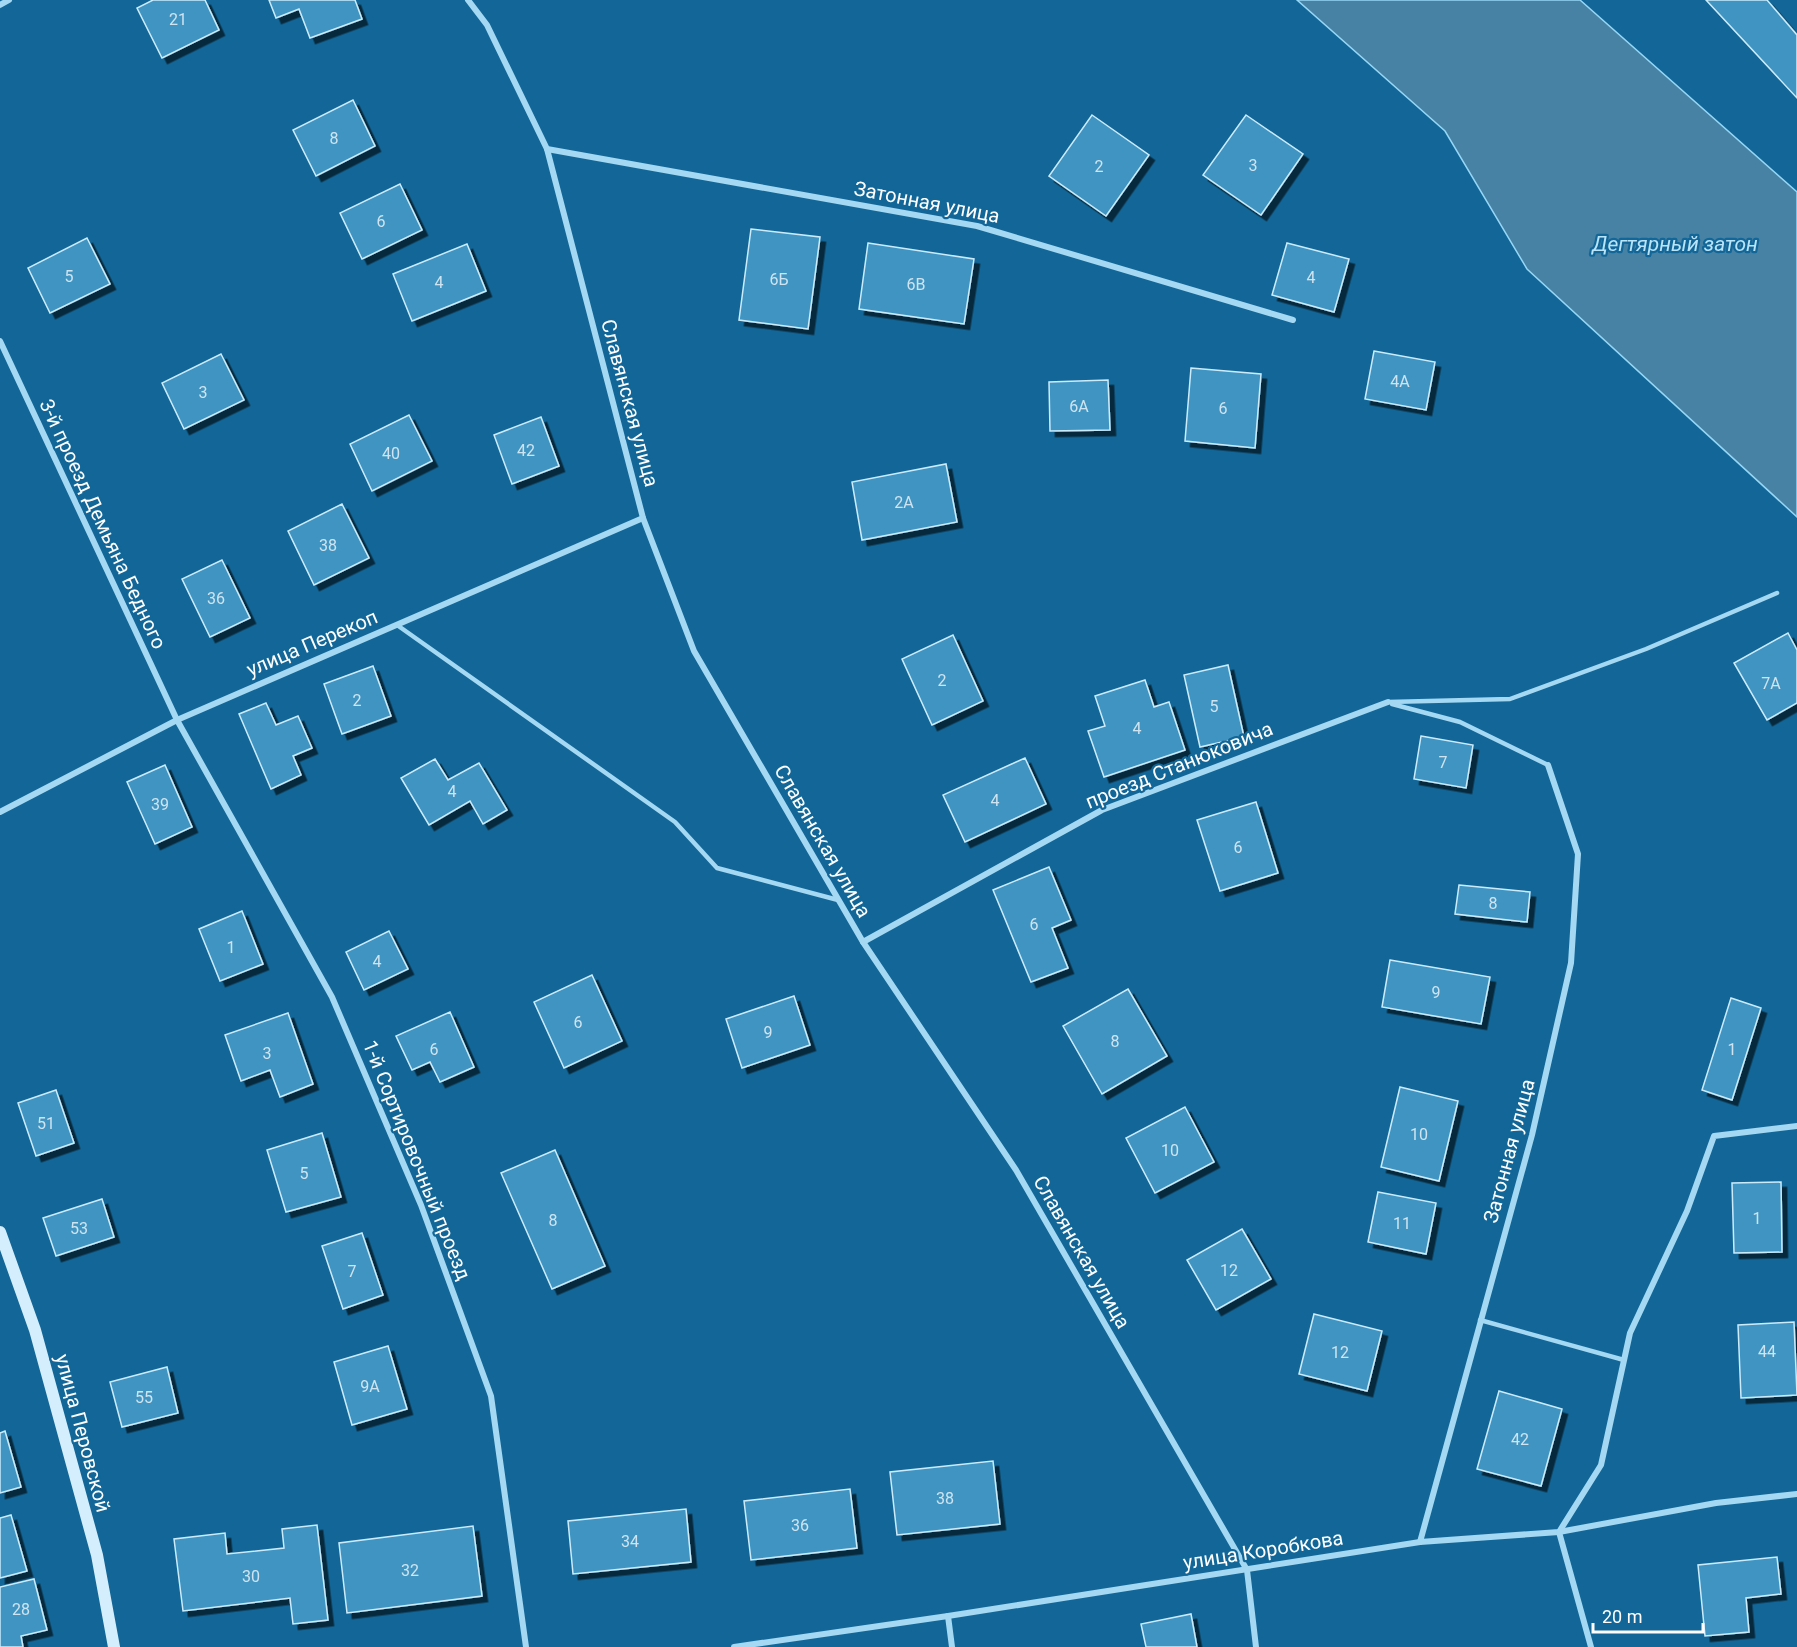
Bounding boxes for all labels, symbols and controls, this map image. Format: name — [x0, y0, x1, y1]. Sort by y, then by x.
house number: 21 — [169, 10, 187, 29]
house number: 8 — [330, 129, 339, 148]
house number: 3 — [1249, 156, 1258, 175]
house number: 2 — [1095, 157, 1104, 176]
street label: Затонная улица — [852, 176, 1002, 228]
house number: 6 — [377, 212, 386, 231]
water label: Дегтярный затон — [1590, 232, 1758, 256]
house number: 5 — [65, 267, 74, 286]
house number: 4 — [1307, 268, 1316, 287]
house number: 6Б — [769, 270, 789, 289]
house number: 4 — [435, 273, 444, 292]
house number: 6В — [907, 275, 926, 294]
street label: Славянская улица — [596, 317, 664, 489]
house number: 4А — [1390, 372, 1410, 391]
house number: 3 — [199, 383, 208, 402]
street label: 3-й проезд Демьяна Бедного — [34, 395, 172, 653]
house number: 6А — [1069, 397, 1089, 416]
house number: 6 — [1219, 399, 1228, 418]
house number: 42 — [517, 441, 535, 460]
house number: 40 — [382, 444, 400, 463]
house number: 2А — [894, 493, 914, 512]
house number: 38 — [319, 536, 337, 555]
house number: 36 — [207, 589, 225, 608]
street label: улица Перекоп — [243, 605, 381, 681]
house number: 2 — [938, 671, 947, 690]
house number: 7А — [1761, 674, 1781, 693]
house number: 2 — [353, 691, 362, 710]
house number: 5 — [1210, 697, 1219, 716]
street label: проезд Станюковича — [1082, 716, 1276, 814]
house number: 4 — [1133, 719, 1142, 738]
house number: 7 — [1439, 753, 1448, 772]
street label: Славянская улица — [770, 760, 876, 922]
house number: 4 — [448, 782, 457, 801]
house number: 4 — [991, 791, 1000, 810]
house number: 39 — [151, 795, 169, 814]
house number: 6 — [1234, 838, 1243, 857]
house number: 8 — [1489, 894, 1498, 913]
house number: 6 — [1030, 915, 1039, 934]
house number: 1 — [227, 938, 236, 957]
house number: 4 — [373, 952, 382, 971]
house number: 9 — [1432, 983, 1441, 1002]
house number: 6 — [574, 1013, 583, 1032]
house number: 9 — [764, 1023, 773, 1042]
house number: 8 — [1111, 1032, 1120, 1051]
street label: 1-й Сортировочный проезд — [358, 1037, 476, 1283]
house number: 6 — [430, 1040, 439, 1059]
house number: 1 — [1728, 1040, 1737, 1059]
house number: 3 — [263, 1044, 272, 1063]
street label: Затонная улица — [1478, 1076, 1540, 1226]
house number: 51 — [37, 1114, 55, 1133]
house number: 10 — [1410, 1125, 1428, 1144]
house number: 10 — [1161, 1141, 1179, 1160]
house number: 5 — [300, 1164, 309, 1183]
street label: Славянская улица — [1029, 1171, 1135, 1333]
house number: 1 — [1753, 1209, 1762, 1228]
house number: 8 — [549, 1211, 558, 1230]
house number: 11 — [1393, 1214, 1411, 1233]
house number: 53 — [70, 1219, 88, 1238]
house number: 12 — [1220, 1261, 1238, 1280]
house number: 7 — [348, 1262, 357, 1281]
house number: 44 — [1758, 1342, 1776, 1361]
house number: 12 — [1331, 1343, 1349, 1362]
street label: улица Перовской — [50, 1351, 116, 1515]
house number: 9А — [360, 1377, 380, 1396]
house number: 55 — [135, 1388, 153, 1407]
house number: 42 — [1511, 1430, 1529, 1449]
house number: 38 — [936, 1489, 954, 1508]
house number: 36 — [791, 1516, 809, 1535]
street label: улица Коробкова — [1181, 1525, 1345, 1575]
house number: 34 — [621, 1532, 639, 1551]
house number: 32 — [401, 1561, 419, 1580]
house number: 30 — [242, 1567, 260, 1586]
scale bar — [1593, 1596, 1702, 1634]
house number: 28 — [12, 1600, 30, 1619]
text: 20 m — [1602, 1606, 1642, 1627]

